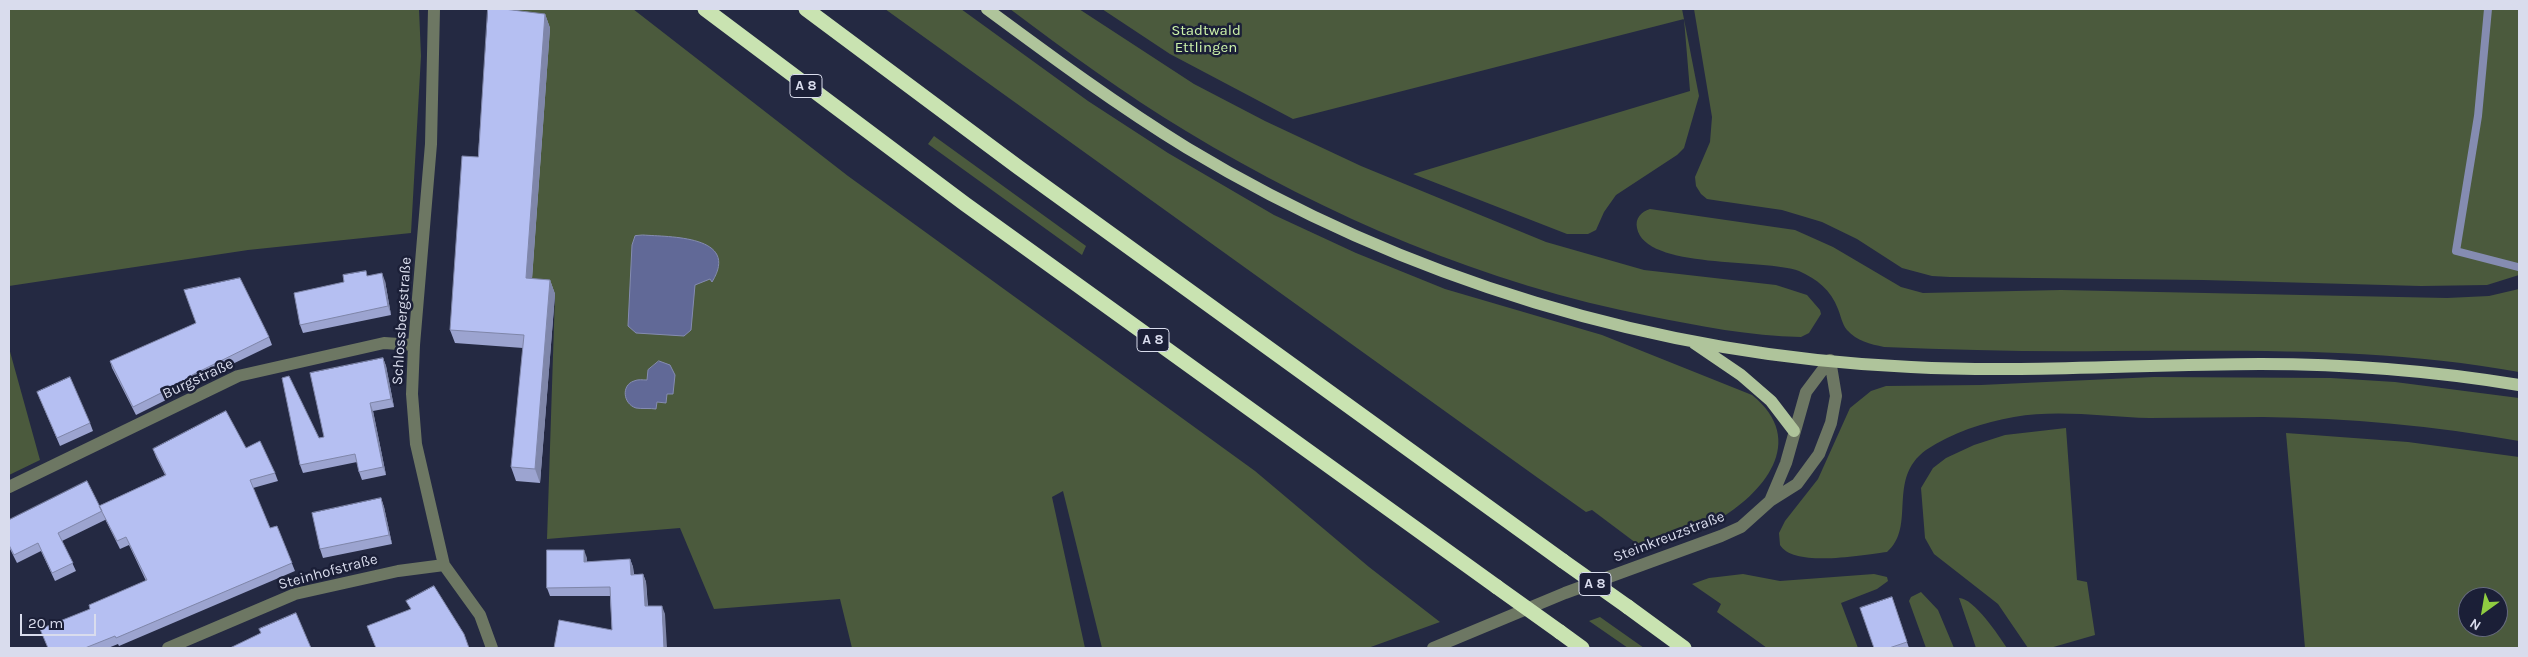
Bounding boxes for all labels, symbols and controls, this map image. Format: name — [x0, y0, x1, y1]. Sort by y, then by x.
park label: Stadtwald Ettlingen — [1171, 22, 1241, 57]
road number: A 8 — [790, 74, 822, 98]
street label: Schlossbergstraße — [389, 256, 415, 386]
road number: A 8 — [1137, 328, 1169, 352]
street label: Burgstraße — [160, 355, 236, 403]
street label: Steinkreuzstraße — [1611, 507, 1727, 567]
street label: Steinhofstraße — [276, 550, 380, 594]
road number: A 8 — [1579, 572, 1611, 596]
north arrow — [2458, 587, 2508, 637]
scale bar — [22, 604, 99, 636]
text: 20 m — [28, 614, 63, 632]
text: N — [2467, 614, 2484, 634]

